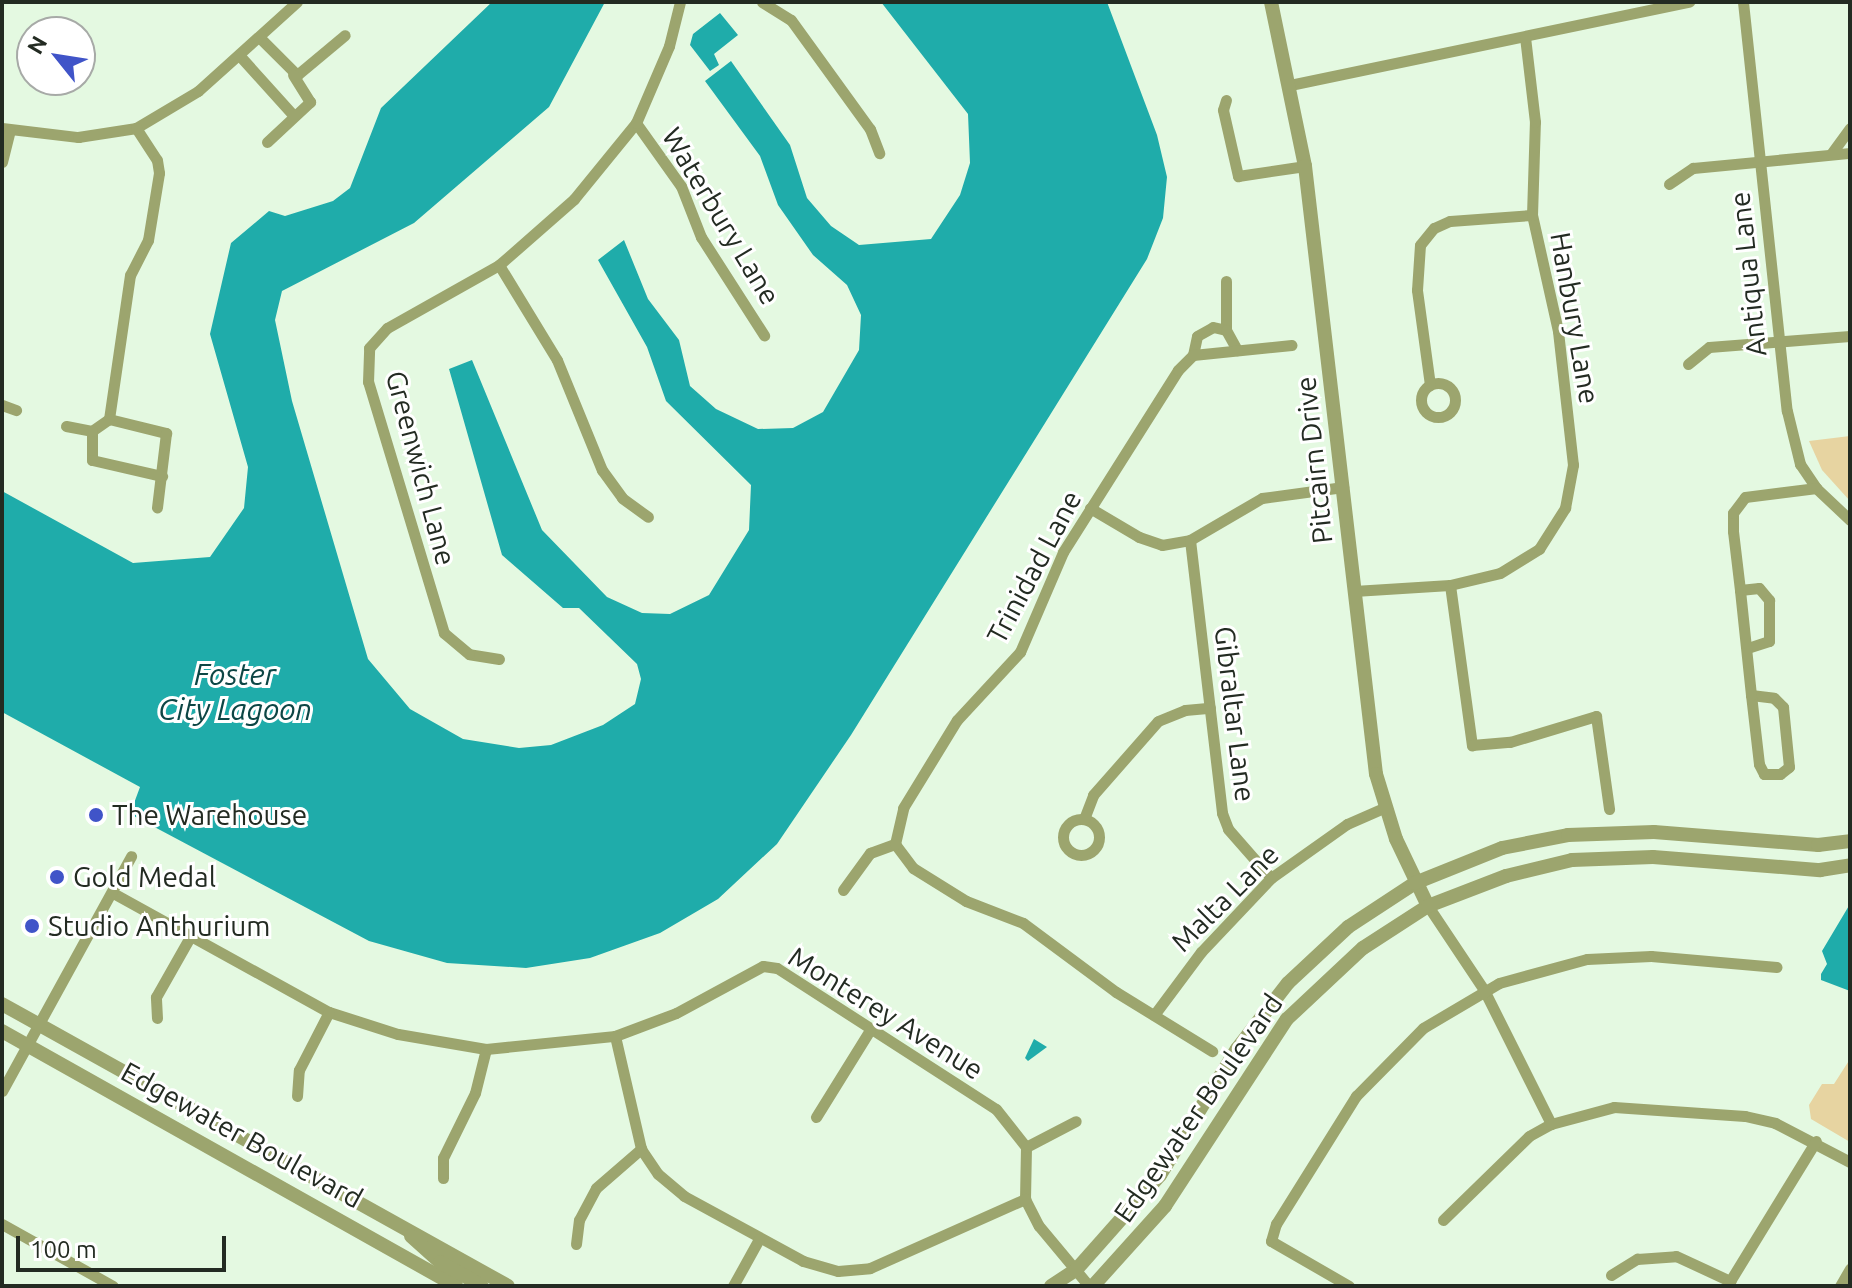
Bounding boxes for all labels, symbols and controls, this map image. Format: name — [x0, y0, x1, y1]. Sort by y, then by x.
north arrow — [16, 16, 96, 96]
text: N — [22, 31, 51, 58]
street label: Waterbury Lane — [655, 121, 787, 311]
street label: Antiqua Lane — [1723, 190, 1773, 358]
street label: Hanbury Lane — [1543, 230, 1607, 406]
street label: Greenwich Lane — [379, 367, 463, 569]
street label: Pitcairn Drive — [1289, 375, 1339, 545]
street label: Trinidad Lane — [980, 485, 1088, 649]
street label: Gibraltar Lane — [1208, 624, 1262, 804]
water label: Foster City Lagoon — [158, 656, 312, 726]
place label: The Warehouse — [112, 798, 307, 832]
marker: The Warehouse — [87, 806, 105, 824]
street label: Malta Lane — [1164, 837, 1286, 959]
place label: Gold Medal — [73, 860, 216, 894]
marker: Gold Medal — [48, 868, 66, 886]
place label: Studio Anthurium — [48, 909, 270, 943]
marker: Studio Anthurium — [23, 917, 41, 935]
street label: Monterey Avenue — [782, 940, 990, 1086]
street label: Edgewater Boulevard — [1107, 987, 1289, 1229]
street label: Edgewater Boulevard — [115, 1055, 369, 1215]
scale bar — [20, 1220, 230, 1270]
text: 100 m — [30, 1236, 97, 1263]

